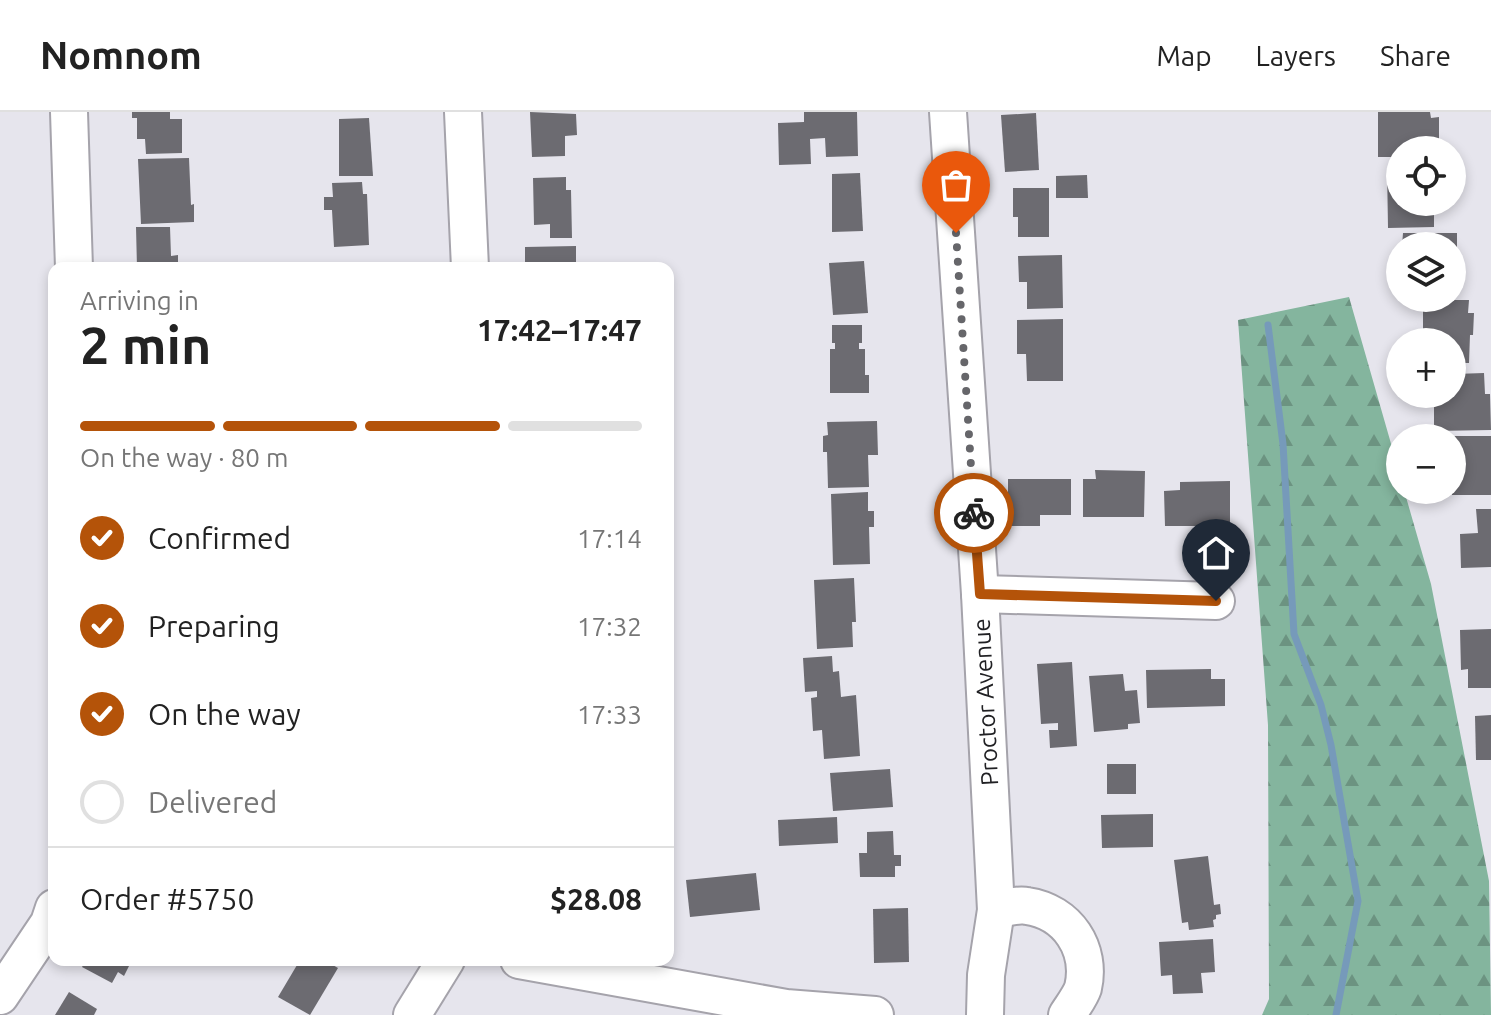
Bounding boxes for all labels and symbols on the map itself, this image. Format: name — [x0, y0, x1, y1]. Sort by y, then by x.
pin — [922, 151, 990, 233]
courier — [934, 473, 1014, 553]
pin — [1182, 519, 1250, 601]
street label: Proctor Avenue — [968, 618, 1003, 786]

